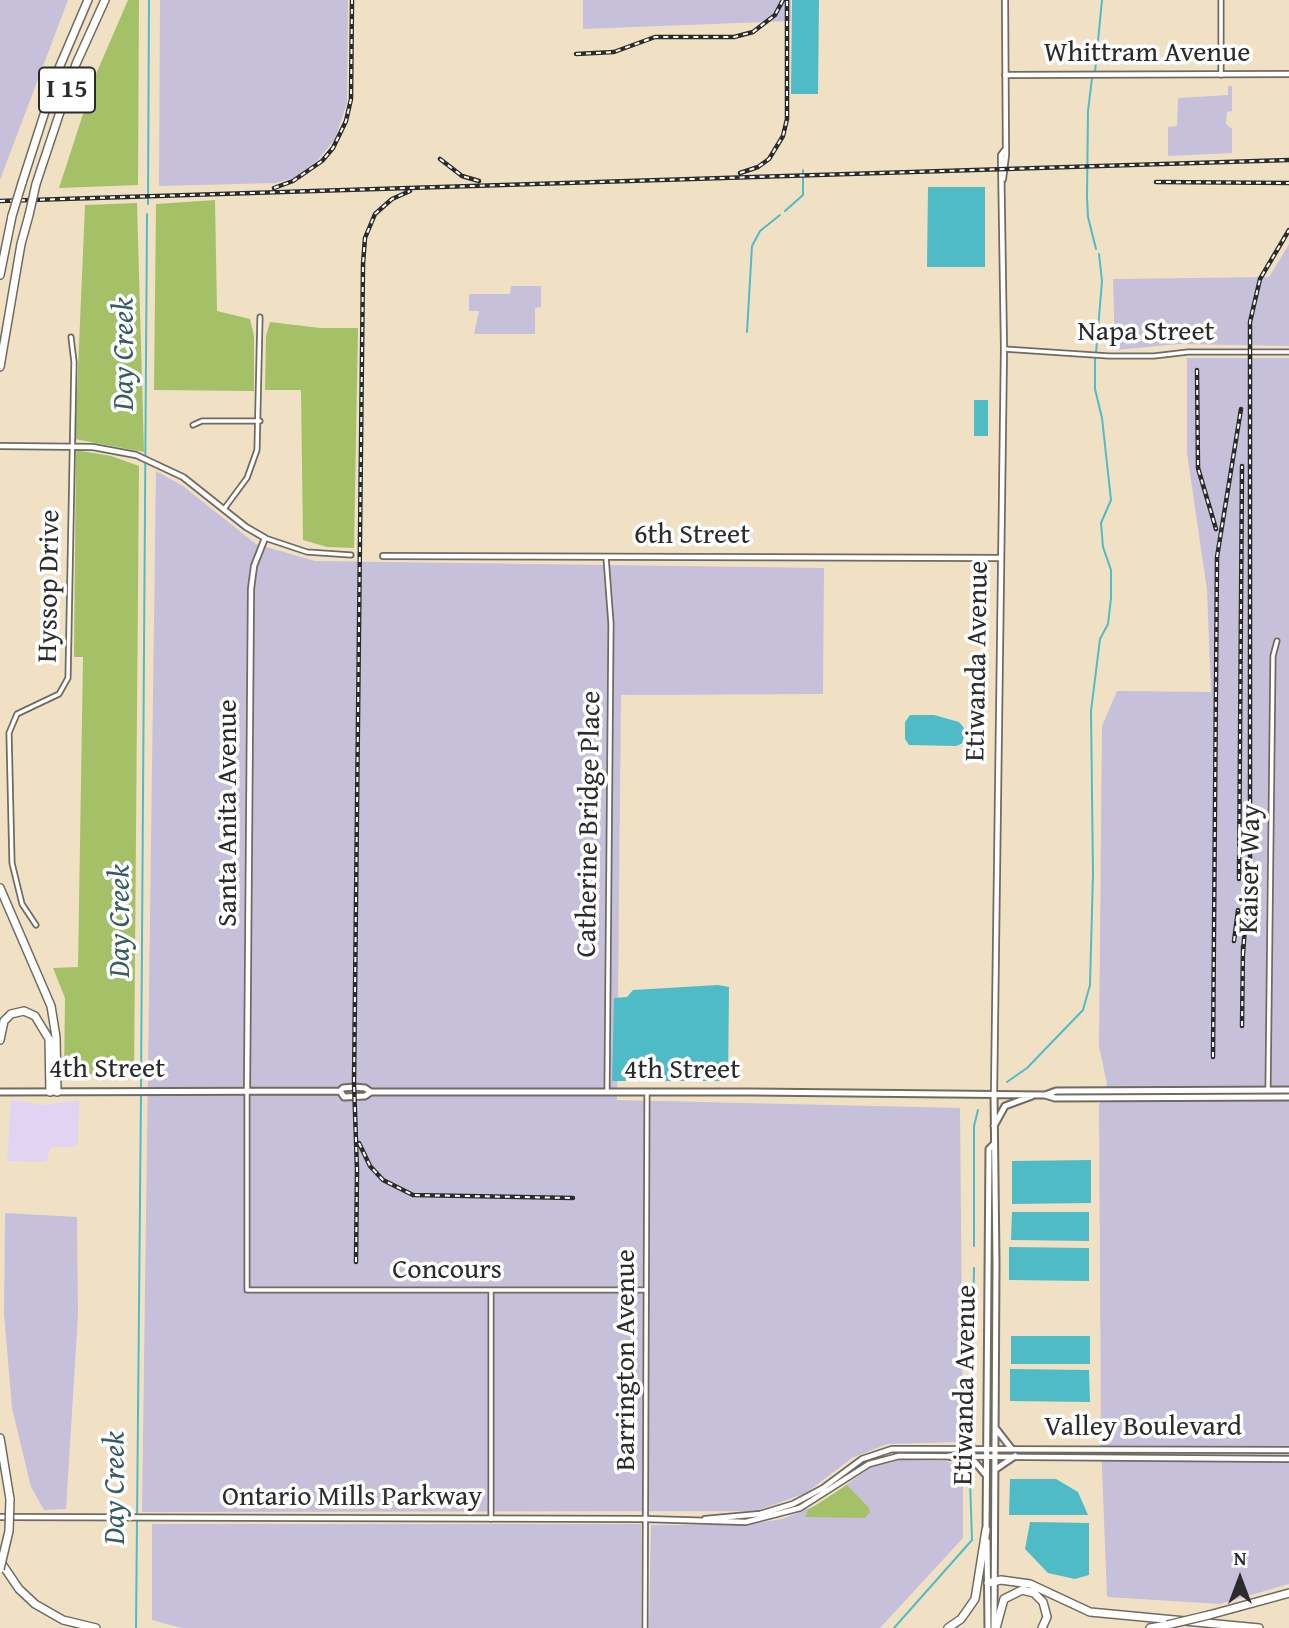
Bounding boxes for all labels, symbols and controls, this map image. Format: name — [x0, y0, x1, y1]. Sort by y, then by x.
street label: Whittram Avenue — [1044, 37, 1250, 71]
road number: I 15 — [39, 68, 95, 113]
water label: Day Creek — [107, 297, 143, 411]
street label: Napa Street — [1078, 316, 1214, 350]
street label: Hyssop Drive — [32, 509, 68, 663]
street label: 6th Street — [634, 519, 750, 553]
street label: Etiwanda Avenue — [959, 560, 997, 762]
street label: Catherine Bridge Place — [571, 690, 609, 958]
street label: Santa Anita Avenue — [212, 699, 246, 927]
street label: Kaiser Way — [1233, 804, 1269, 934]
water label: Day Creek — [103, 864, 139, 978]
street label: 4th Street — [49, 1053, 165, 1087]
street label: 4th Street — [624, 1054, 740, 1088]
street label: Barrington Avenue — [610, 1249, 644, 1471]
street label: Concours — [392, 1254, 502, 1288]
street label: Etiwanda Avenue — [947, 1284, 985, 1486]
street label: Valley Boulevard — [1044, 1411, 1242, 1445]
water label: Day Creek — [98, 1431, 134, 1545]
street label: Ontario Mills Parkway — [222, 1481, 482, 1515]
north arrow — [1205, 1544, 1275, 1614]
text: N — [1234, 1544, 1246, 1572]

